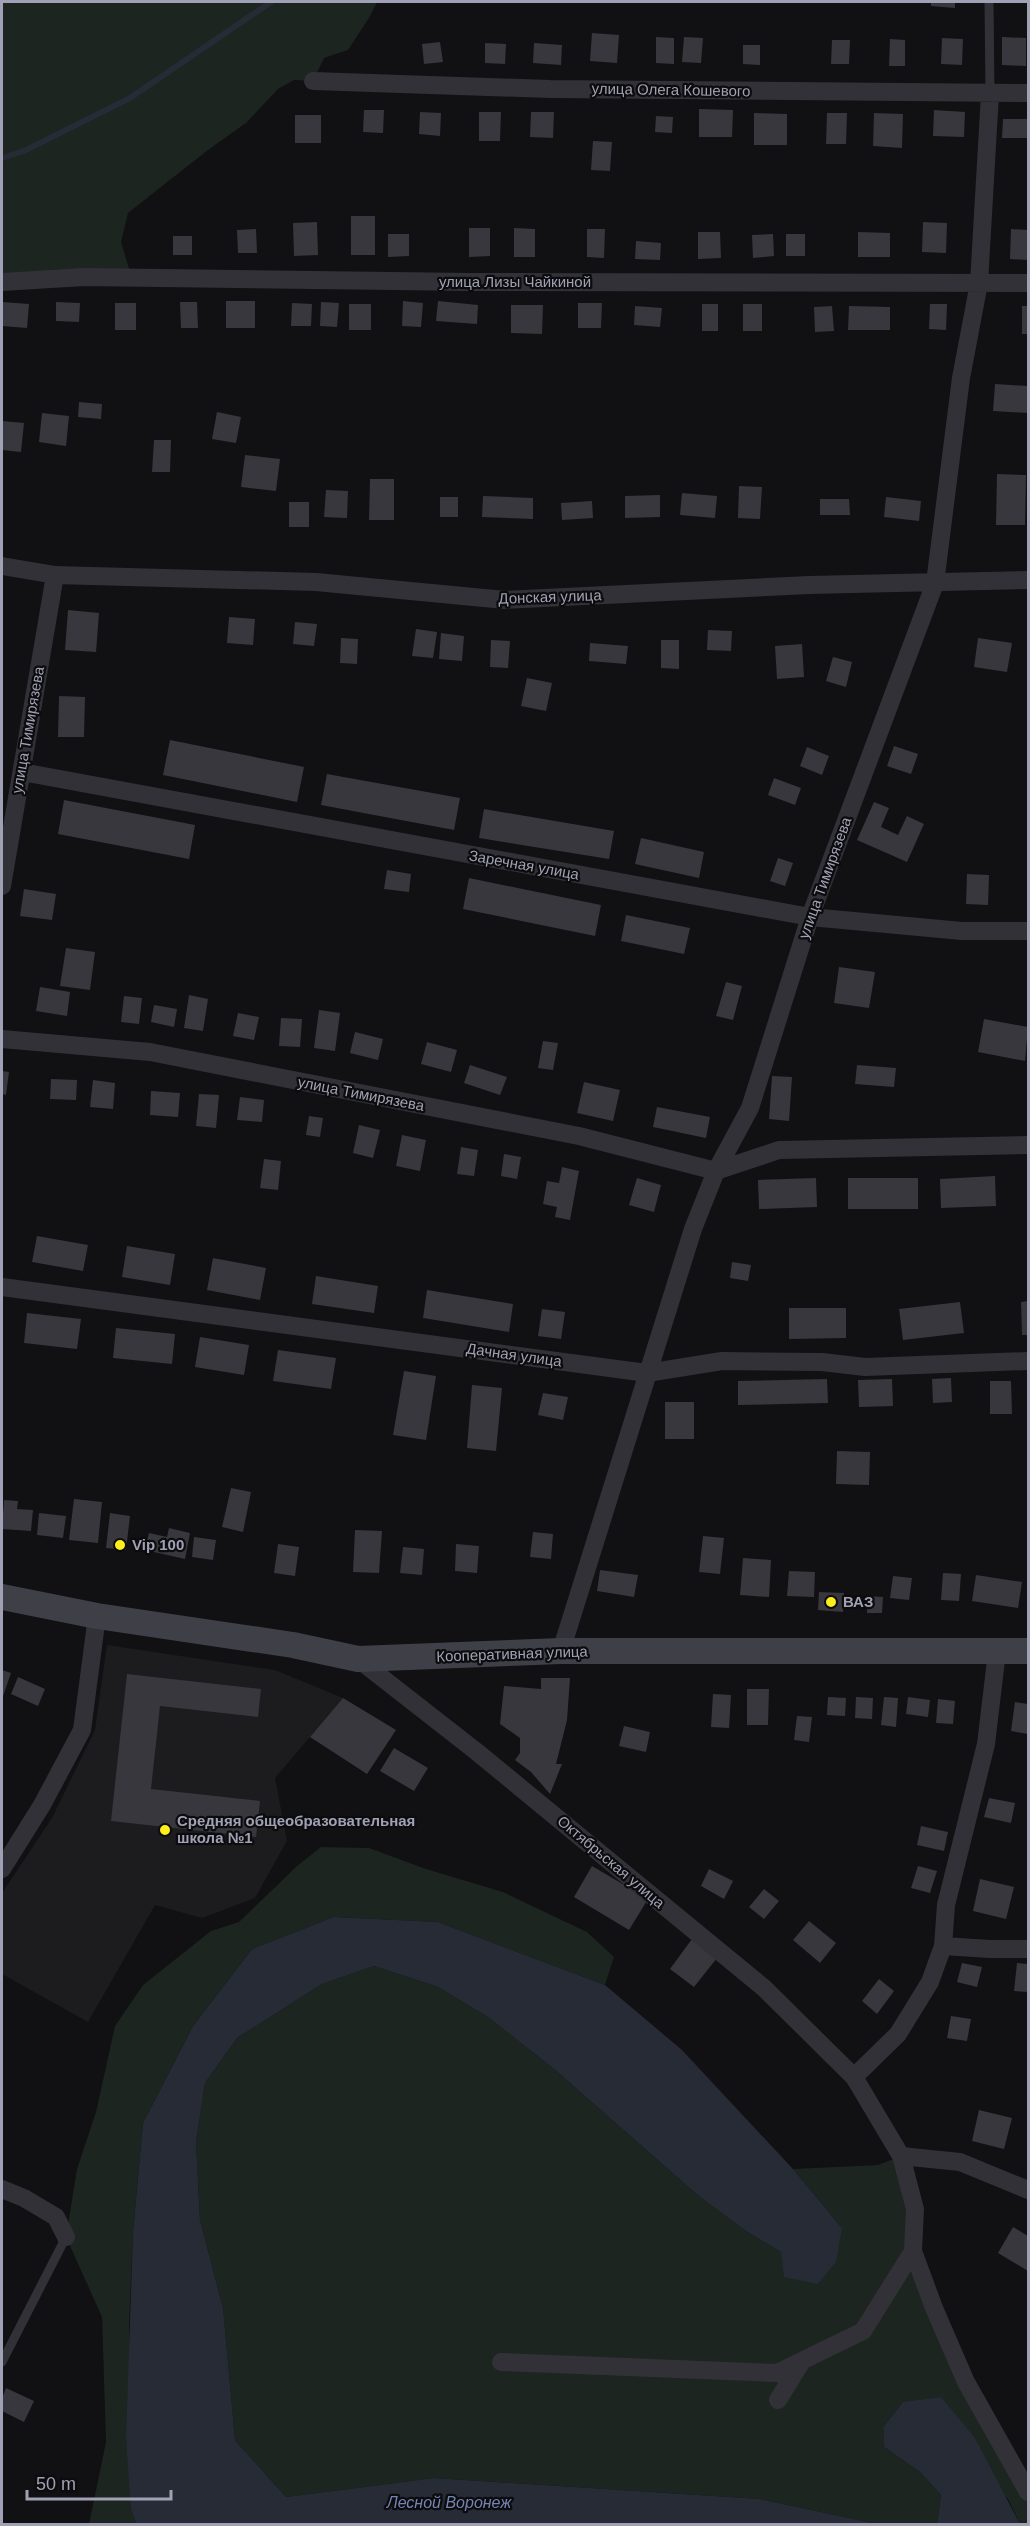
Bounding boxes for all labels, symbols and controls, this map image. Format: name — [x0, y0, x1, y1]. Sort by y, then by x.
street label: улица Олега Кошевого — [592, 80, 751, 99]
street label: улица Лизы Чайкиной — [439, 273, 591, 290]
street label: Донская улица — [498, 586, 603, 607]
street label: улица Тимирязева — [8, 665, 47, 795]
street label: улица Тимирязева — [795, 814, 855, 941]
street label: Заречная улица — [468, 846, 581, 883]
street label: улица Тимирязева — [296, 1073, 426, 1114]
street label: Дачная улица — [465, 1339, 564, 1370]
place label: Vip 100 — [132, 1536, 184, 1553]
marker: Vip 100 — [113, 1538, 127, 1552]
place label: ВАЗ — [843, 1593, 873, 1610]
marker: ВАЗ — [824, 1595, 838, 1609]
street label: Кооперативная улица — [436, 1642, 589, 1665]
place label: Средняя общеобразовательная школа №1 — [177, 1812, 415, 1846]
street label: Октябрьская улица — [554, 1812, 669, 1912]
marker: Средняя общеобразовательная школа №1 — [158, 1823, 172, 1837]
scale bar — [27, 2463, 171, 2501]
text: 50 m — [36, 2474, 76, 2494]
water label: Лесной Воронеж — [386, 2494, 512, 2511]

